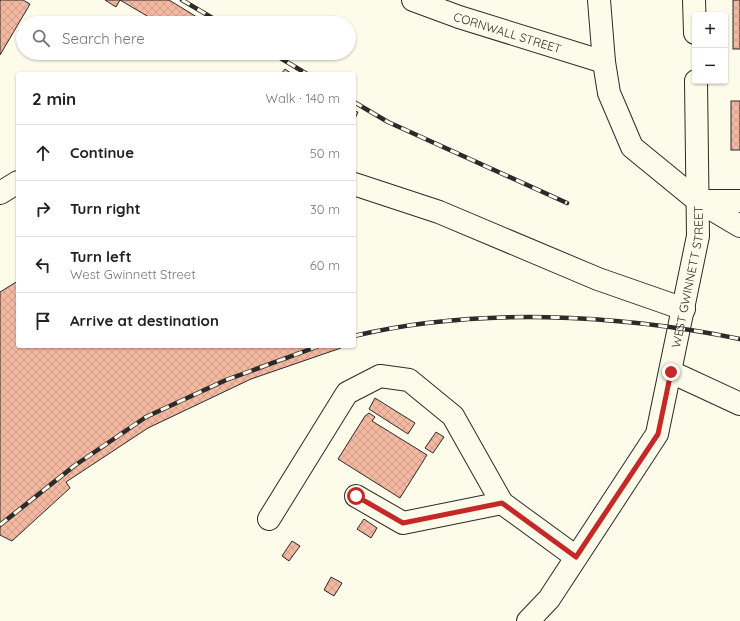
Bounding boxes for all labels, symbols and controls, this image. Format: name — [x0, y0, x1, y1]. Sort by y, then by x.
street label: CORNWALL STREET — [452, 8, 563, 56]
map controls — [692, 12, 728, 84]
button: + — [692, 12, 728, 48]
search box — [16, 16, 356, 60]
icon: search — [30, 27, 52, 49]
text: Search here — [62, 29, 145, 48]
button: − — [692, 48, 728, 84]
text: 2 min — [32, 88, 76, 109]
text: Walk · 140 m — [265, 90, 340, 106]
icon: ahead — [32, 142, 54, 164]
text: Continue — [70, 143, 134, 162]
text: 50 m — [310, 145, 340, 161]
icon: right — [32, 198, 54, 220]
text: Turn right — [70, 199, 141, 218]
text: 30 m — [310, 201, 340, 217]
street label: WEST GWINNETT STREET — [668, 206, 706, 349]
text: Turn left — [70, 247, 132, 266]
icon: left — [32, 254, 54, 276]
text: 60 m — [310, 257, 340, 273]
text: West Gwinnett Street — [70, 266, 196, 282]
icon: arrive — [32, 310, 54, 332]
text: Arrive at destination — [70, 311, 219, 330]
route end — [662, 363, 680, 381]
route start — [347, 487, 365, 505]

